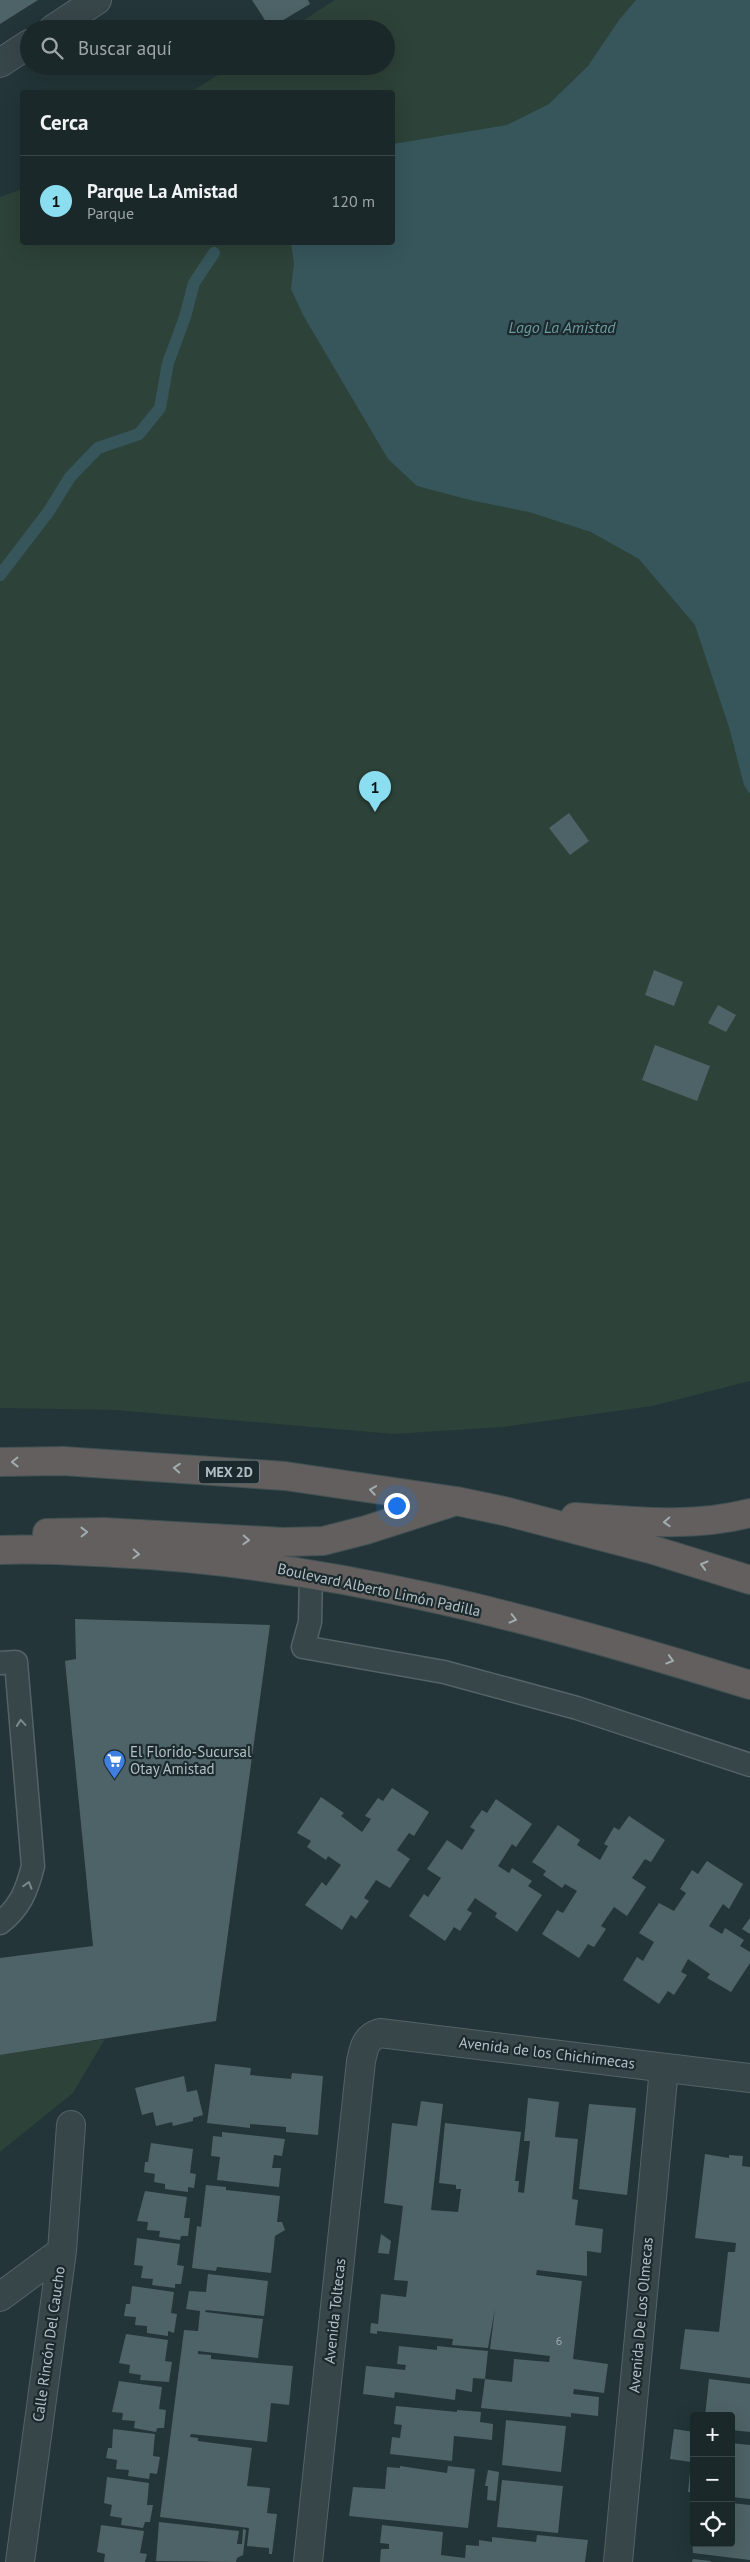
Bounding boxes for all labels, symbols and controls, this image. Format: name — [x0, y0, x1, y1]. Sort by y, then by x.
search box — [20, 20, 395, 75]
icon: search — [38, 34, 66, 62]
text: Buscar aquí — [78, 36, 172, 60]
text: Cerca — [40, 109, 89, 136]
text: Parque La Amistad — [87, 179, 238, 203]
text: 1 — [51, 191, 61, 211]
text: 120 m — [332, 191, 375, 211]
text: Parque — [87, 203, 134, 223]
water label: Lago La Amistad — [509, 317, 616, 337]
pin: 1 — [359, 771, 391, 812]
one-way arrow — [11, 1457, 18, 1467]
road number: MEX 2D — [199, 1460, 259, 1484]
one-way arrow — [173, 1462, 181, 1473]
one-way arrow — [369, 1485, 378, 1495]
your location — [384, 1493, 410, 1519]
one-way arrow — [663, 1517, 671, 1528]
one-way arrow — [80, 1527, 88, 1537]
one-way arrow — [242, 1534, 250, 1545]
one-way arrow — [132, 1548, 140, 1559]
street label: Boulevard Alberto Limón Padilla — [276, 1559, 482, 1620]
one-way arrow — [700, 1561, 708, 1571]
one-way arrow — [508, 1613, 516, 1623]
one-way arrow — [665, 1654, 673, 1664]
one-way arrow — [16, 1719, 27, 1727]
place label: El Florido-Sucursal Otay Amistad — [130, 1742, 252, 1778]
supermarket icon: El Florido-Sucursal Otay Amistad — [102, 1749, 126, 1780]
one-way arrow — [23, 1881, 33, 1889]
street label: Avenida de los Chichimecas — [458, 2032, 636, 2073]
street label: Avenida De Los Olmecas — [624, 2236, 657, 2394]
street label: Avenida Toltecas — [320, 2257, 349, 2365]
street label: Calle Rincón Del Caucho — [28, 2265, 69, 2423]
house number: 6 — [556, 2333, 562, 2348]
map controls — [690, 2412, 735, 2547]
button: + — [690, 2412, 735, 2457]
button: − — [690, 2457, 735, 2502]
button: locate — [690, 2502, 735, 2547]

